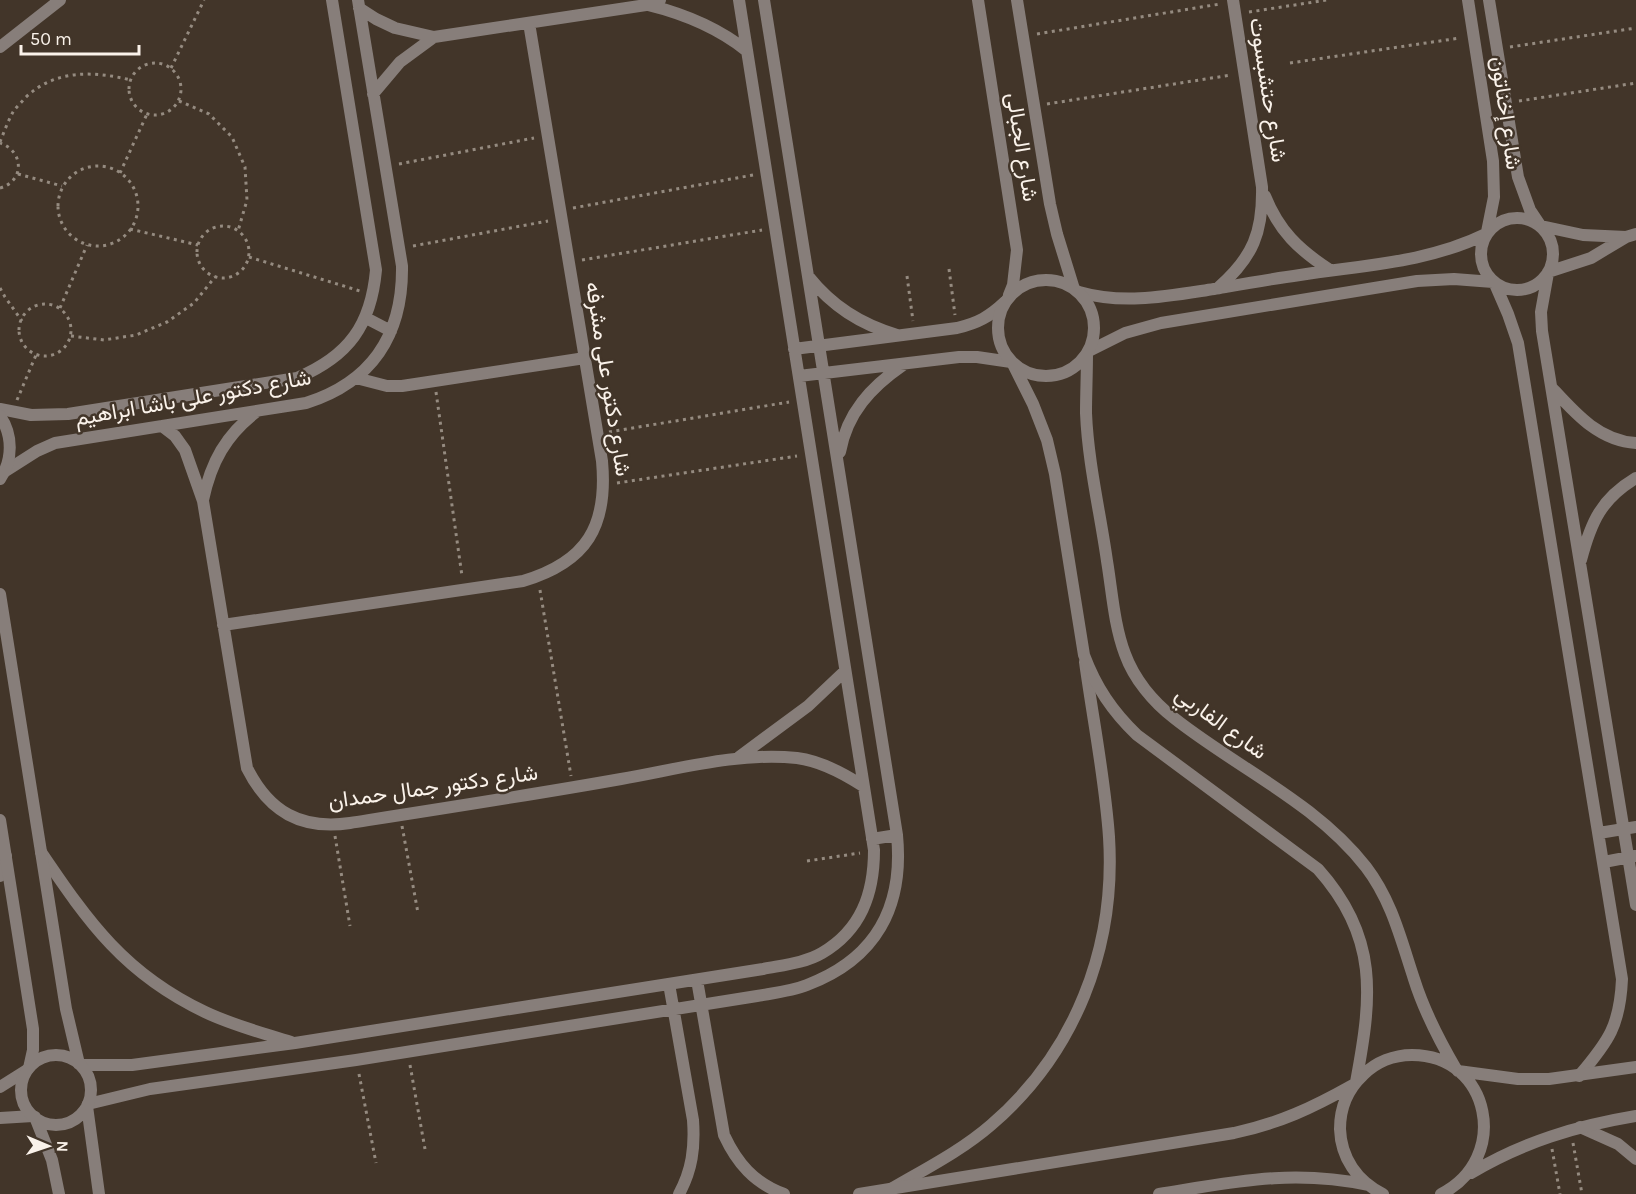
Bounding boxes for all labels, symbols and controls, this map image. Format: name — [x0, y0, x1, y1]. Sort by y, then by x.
street label: شارع حتشبسوت — [1243, 16, 1292, 164]
scale bar — [21, 18, 140, 56]
text: 50 m — [30, 28, 72, 50]
street label: شارع إخناتون — [1484, 55, 1527, 171]
street label: شارع الجبالى — [1000, 91, 1043, 203]
street label: شارع دكتور على مشرفه — [579, 280, 636, 478]
street label: شارع دكتور على باشا ابراهيم — [73, 364, 313, 433]
street label: شارع الفاربي — [1167, 681, 1272, 769]
street label: شارع دكتور جمال حمدان — [327, 759, 540, 816]
north arrow — [18, 1116, 78, 1176]
text: N — [53, 1140, 72, 1153]

